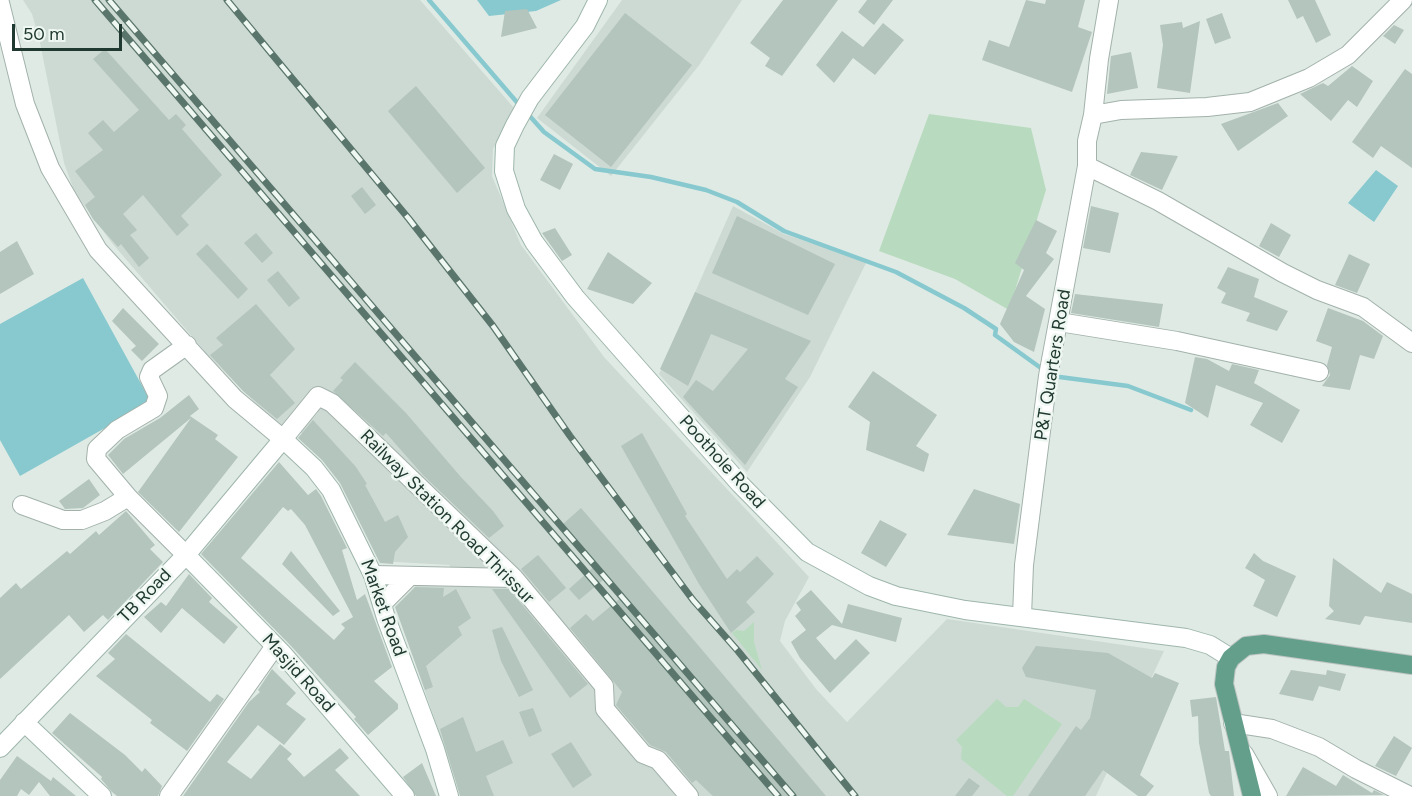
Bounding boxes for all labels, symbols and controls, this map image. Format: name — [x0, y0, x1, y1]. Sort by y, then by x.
scale bar — [15, 12, 124, 50]
text: 50 m — [23, 23, 65, 45]
street label: P&T Quarters Road — [1030, 288, 1076, 442]
street label: Poothole Road — [674, 411, 770, 513]
street label: Railway Station Road Thrissur — [355, 425, 539, 609]
street label: Market Road — [355, 557, 411, 659]
street label: TB Road — [114, 564, 176, 628]
street label: Masjid Road — [257, 629, 339, 717]

